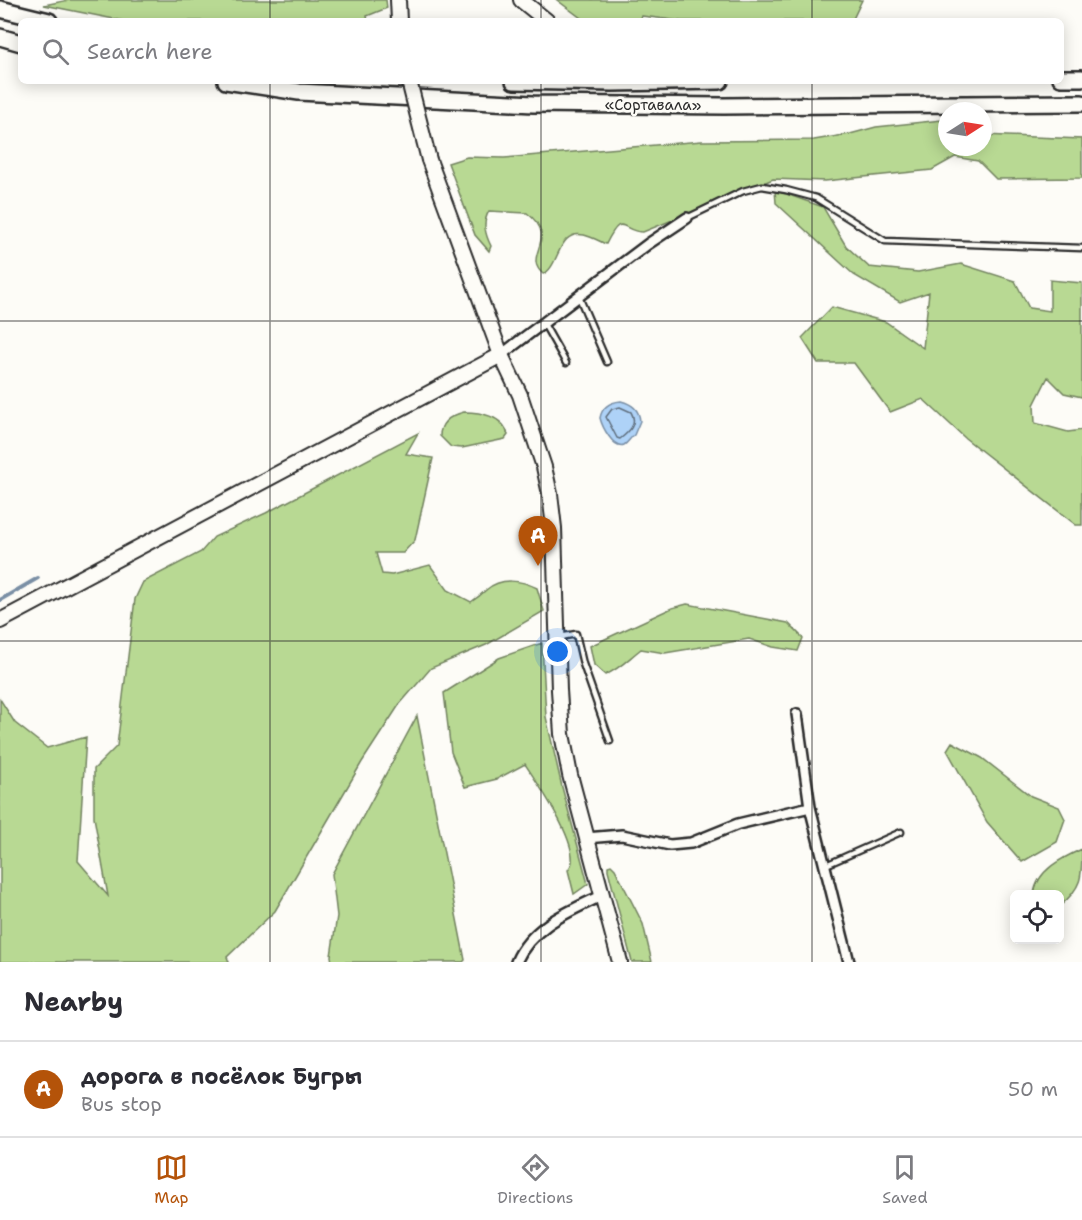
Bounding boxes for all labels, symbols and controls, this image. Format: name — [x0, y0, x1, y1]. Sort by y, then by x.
search box — [18, 18, 1064, 84]
icon: search — [39, 35, 72, 68]
text: Search here — [87, 37, 213, 66]
street label: «Сортавала» — [605, 95, 701, 115]
north arrow — [938, 102, 992, 156]
pin: A — [518, 516, 558, 566]
your location — [543, 637, 572, 666]
map controls — [1010, 890, 1064, 944]
button: locate — [1010, 890, 1064, 944]
text: Nearby — [24, 984, 123, 1019]
text: дорога в посёлок Бугры — [81, 1062, 362, 1091]
text: A — [36, 1076, 51, 1102]
text: 50 m — [1008, 1076, 1058, 1102]
text: Bus stop — [81, 1091, 162, 1117]
tab: Map — [154, 1151, 189, 1208]
tab: Directions — [497, 1151, 574, 1208]
tab: Saved — [882, 1151, 928, 1208]

